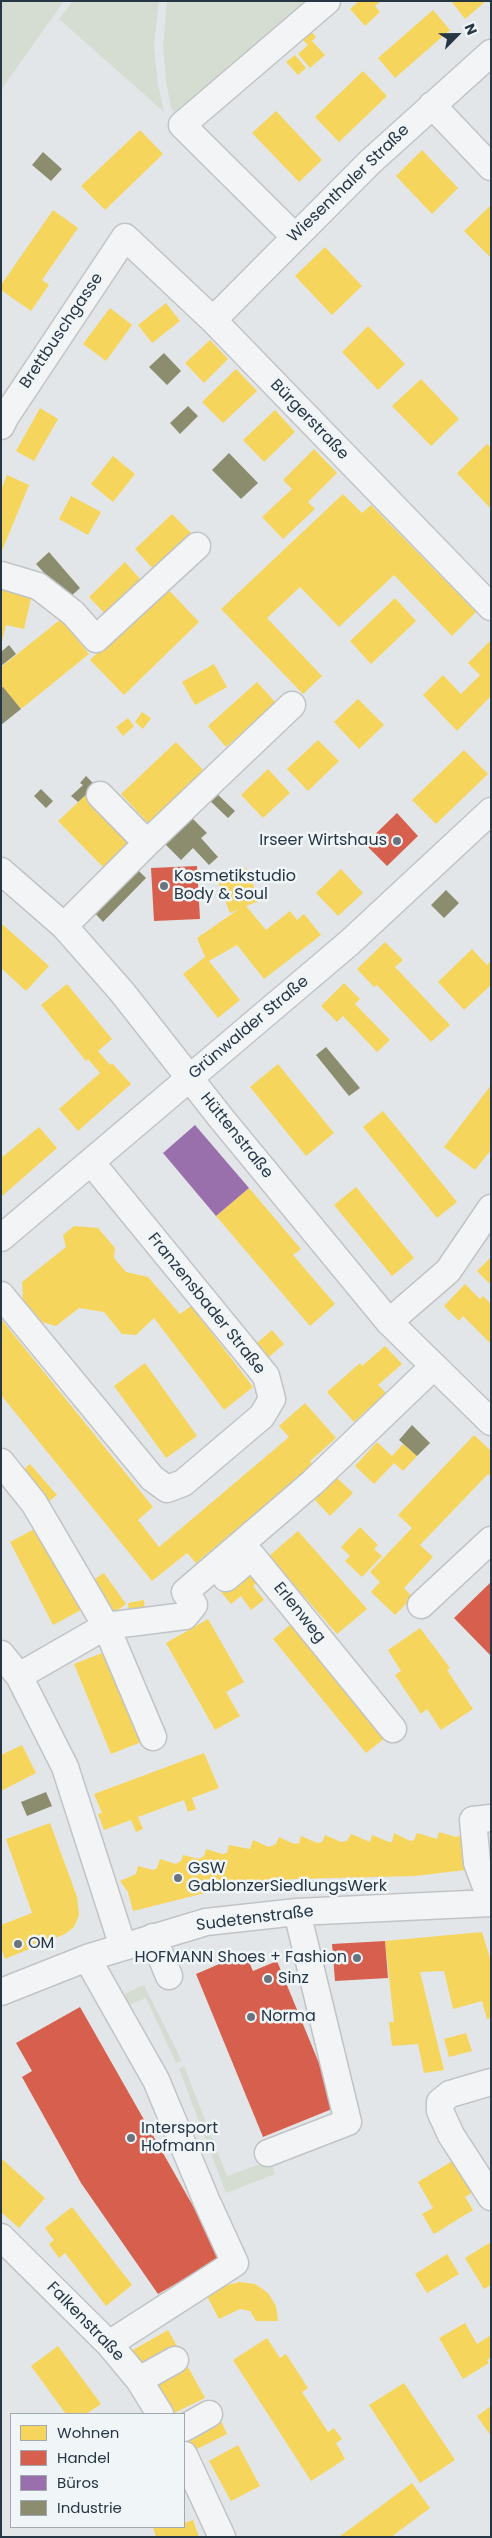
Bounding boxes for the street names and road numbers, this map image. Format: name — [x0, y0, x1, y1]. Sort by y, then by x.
street label: Wiesenthaler Straße — [284, 121, 414, 247]
street label: Brettbuschgasse — [16, 270, 108, 392]
street label: Bürgerstraße — [266, 376, 352, 464]
street label: Grünwalder Straße — [185, 972, 313, 1084]
street label: Hüttenstraße — [196, 1089, 276, 1183]
street label: Franzensbader Straße — [143, 1229, 269, 1379]
street label: Erlenweg — [269, 1579, 329, 1647]
street label: Sudetenstraße — [195, 1902, 315, 1936]
street label: Falkenstraße — [42, 2278, 128, 2366]

